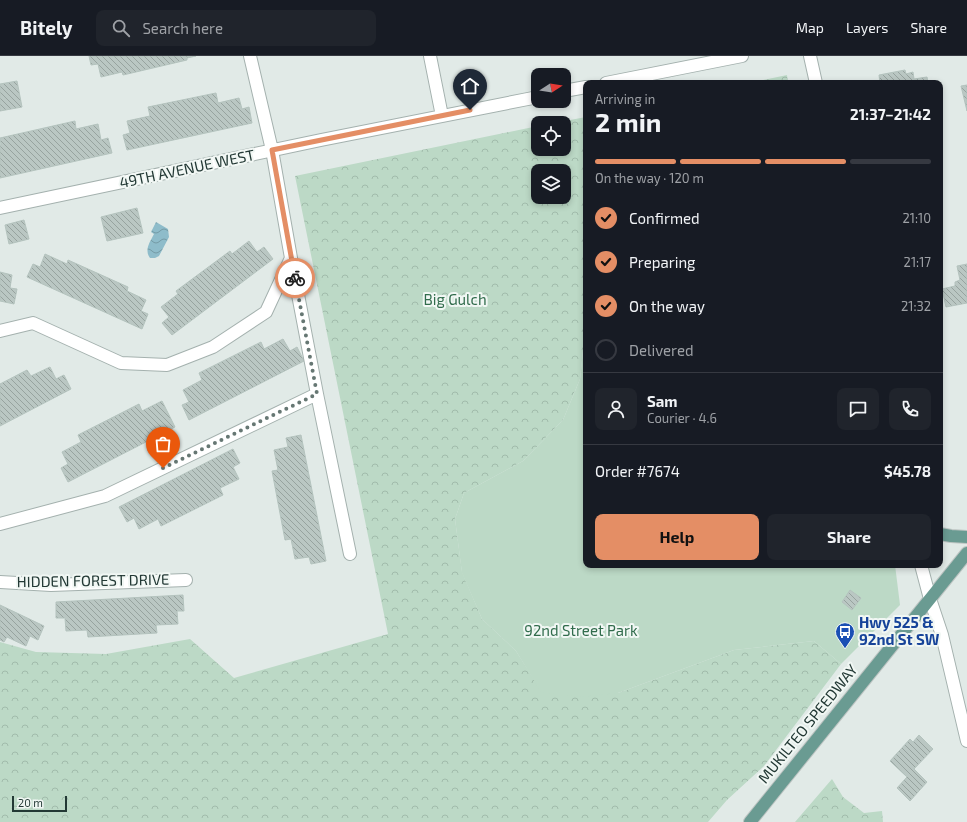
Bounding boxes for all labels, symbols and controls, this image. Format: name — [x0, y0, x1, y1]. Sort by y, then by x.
search box — [96, 10, 376, 46]
text: Bitely — [20, 16, 72, 39]
icon: search — [110, 17, 132, 39]
text: Search here — [142, 19, 223, 37]
text: Map — [796, 19, 824, 36]
text: Layers — [846, 19, 888, 36]
text: Share — [910, 19, 947, 36]
north arrow — [531, 68, 571, 108]
map controls — [531, 68, 571, 204]
pin — [453, 69, 487, 110]
icon: home — [459, 75, 481, 97]
text: Arriving in — [595, 91, 655, 107]
text: 21:37–21:42 — [850, 105, 931, 123]
text: 2 min — [595, 106, 661, 137]
button: locate — [531, 116, 571, 156]
street label: 49TH AVENUE WEST — [118, 145, 256, 191]
button: layers — [531, 164, 571, 204]
text: On the way · 120 m — [595, 170, 704, 186]
icon: check — [595, 207, 617, 229]
text: Confirmed — [629, 209, 700, 227]
text: 21:10 — [902, 210, 931, 226]
icon: check — [595, 251, 617, 273]
text: Preparing — [629, 253, 695, 271]
text: 21:17 — [904, 254, 931, 270]
courier — [275, 258, 315, 298]
icon: bike — [284, 267, 306, 289]
park label: Big Gulch — [423, 290, 487, 308]
icon: check — [595, 295, 617, 317]
text: On the way — [629, 297, 705, 315]
text: 21:32 — [901, 298, 931, 314]
text: Delivered — [629, 341, 694, 359]
button: person — [595, 388, 637, 430]
button: chat — [837, 388, 879, 430]
button: phone — [889, 388, 931, 430]
text: Sam — [647, 392, 678, 410]
text: Courier · 4.6 — [647, 410, 717, 426]
pin — [146, 427, 180, 468]
icon: bag — [152, 433, 174, 455]
text: Order #7674 — [595, 462, 680, 480]
text: $45.78 — [884, 462, 931, 480]
button: Help — [595, 514, 759, 560]
button: Share — [767, 514, 931, 560]
street label: HIDDEN FOREST DRIVE — [16, 570, 169, 590]
place label: Hwy 525 & 92nd St SW — [859, 613, 940, 648]
park label: 92nd Street Park — [524, 621, 638, 639]
bus stop icon: Hwy 525 & 92nd St SW — [834, 621, 856, 649]
street label: MUKILTEO SPEEDWAY — [754, 660, 861, 786]
scale bar — [12, 794, 67, 813]
text: 20 m — [18, 796, 43, 809]

